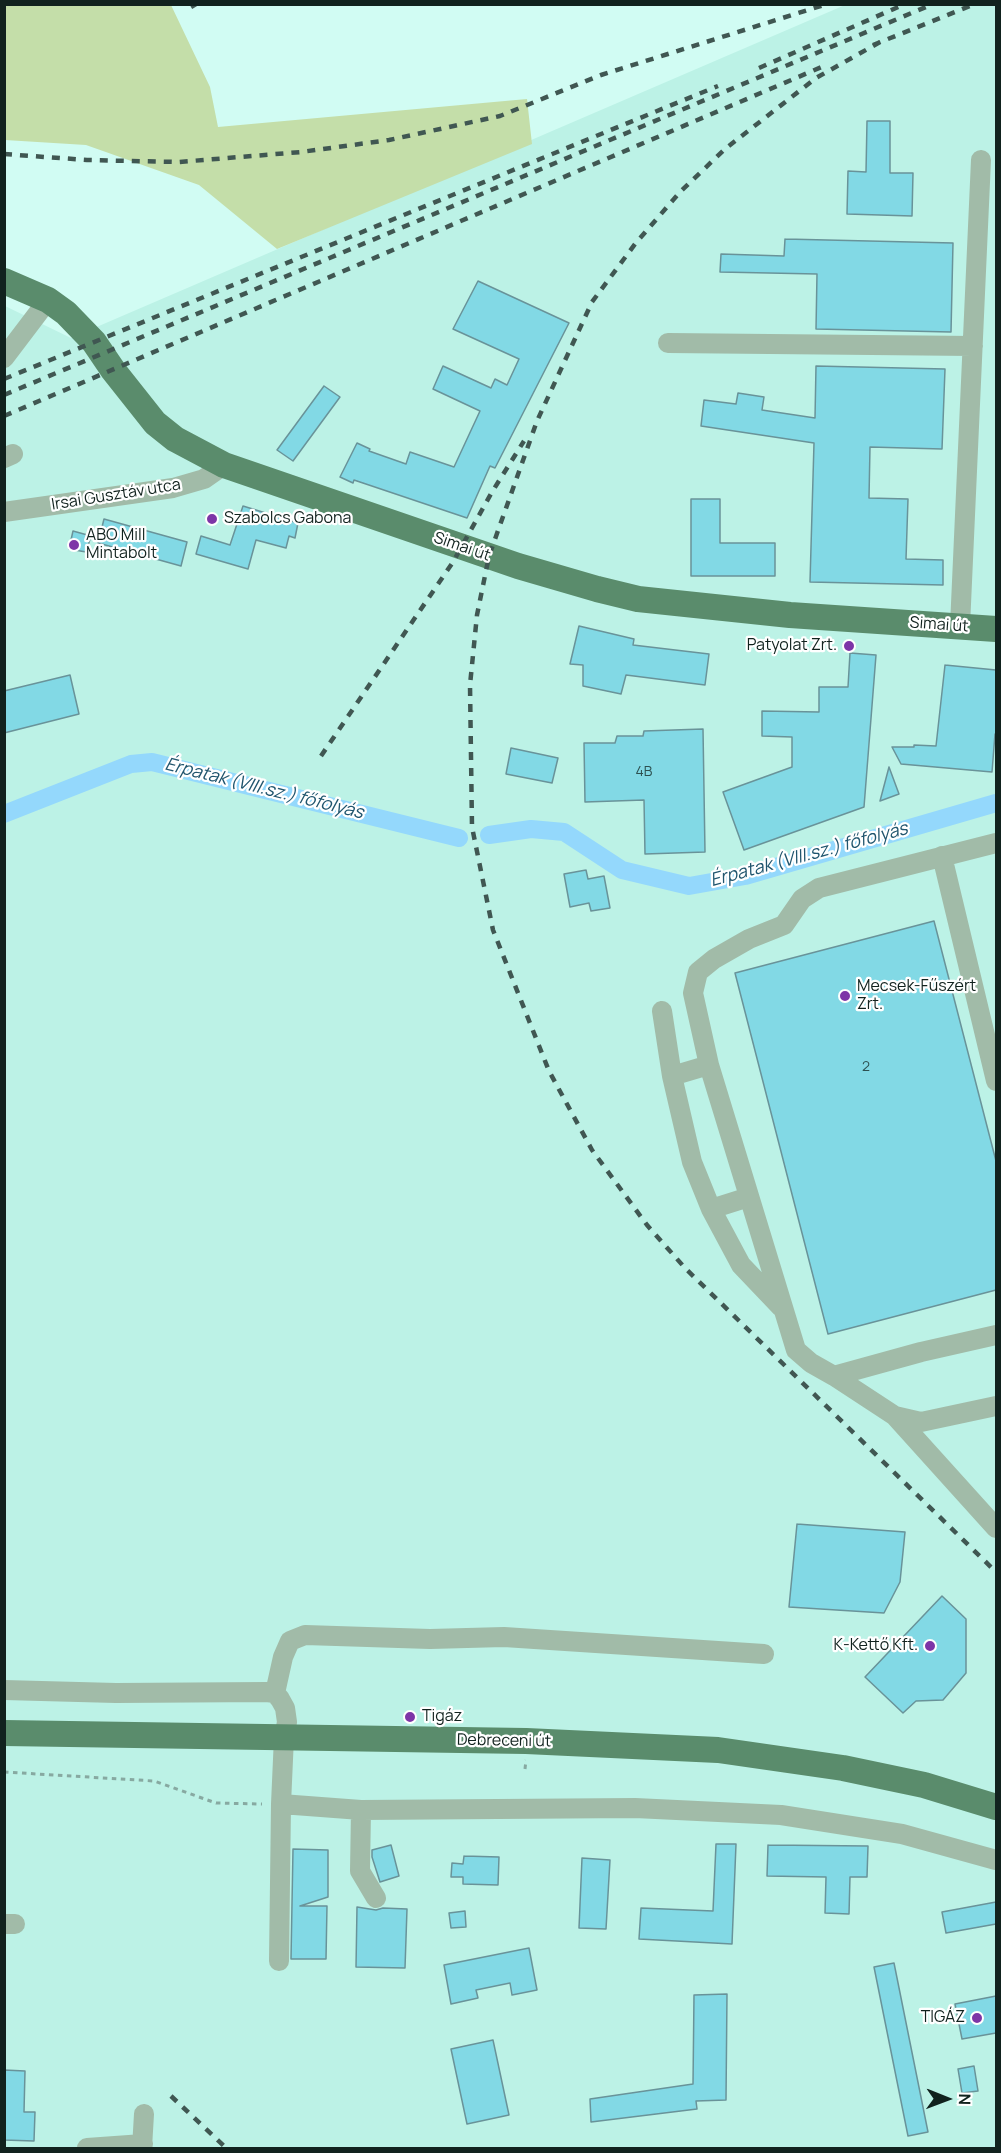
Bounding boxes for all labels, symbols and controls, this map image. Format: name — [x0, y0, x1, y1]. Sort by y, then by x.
street label: Irsai Gusztáv utca — [50, 475, 182, 515]
place label: Szabolcs Gabona — [224, 509, 351, 529]
marker: Szabolcs Gabona — [205, 512, 219, 526]
place label: ABO Mill Mintabolt — [86, 526, 157, 564]
street label: Simai út — [431, 528, 493, 566]
marker: ABO Mill Mintabolt — [67, 538, 81, 552]
street label: Simai út — [909, 613, 969, 637]
place label: Patyolat Zrt. — [747, 636, 837, 656]
marker: Patyolat Zrt. — [842, 639, 856, 653]
water label: Érpatak (VIII.sz.) főfolyás — [163, 754, 365, 824]
house number: 4B — [636, 764, 652, 780]
water label: Érpatak (VIII.sz.) főfolyás — [708, 818, 910, 892]
place label: Mecsek-Fűszért Zrt. — [857, 977, 976, 1015]
marker: Mecsek-Fűszért Zrt. — [838, 989, 852, 1003]
house number: 2 — [862, 1059, 870, 1075]
place label: K-Kettő Kft. — [833, 1636, 918, 1656]
marker: K-Kettő Kft. — [923, 1639, 937, 1653]
place label: Tigáz — [422, 1707, 462, 1727]
marker: Tigáz — [403, 1710, 417, 1724]
street label: Debreceni út — [457, 1731, 551, 1751]
place label: TIGÁZ — [921, 2008, 965, 2028]
marker: TIGÁZ — [970, 2011, 984, 2025]
north arrow — [917, 2069, 977, 2129]
text: N — [954, 2093, 976, 2105]

